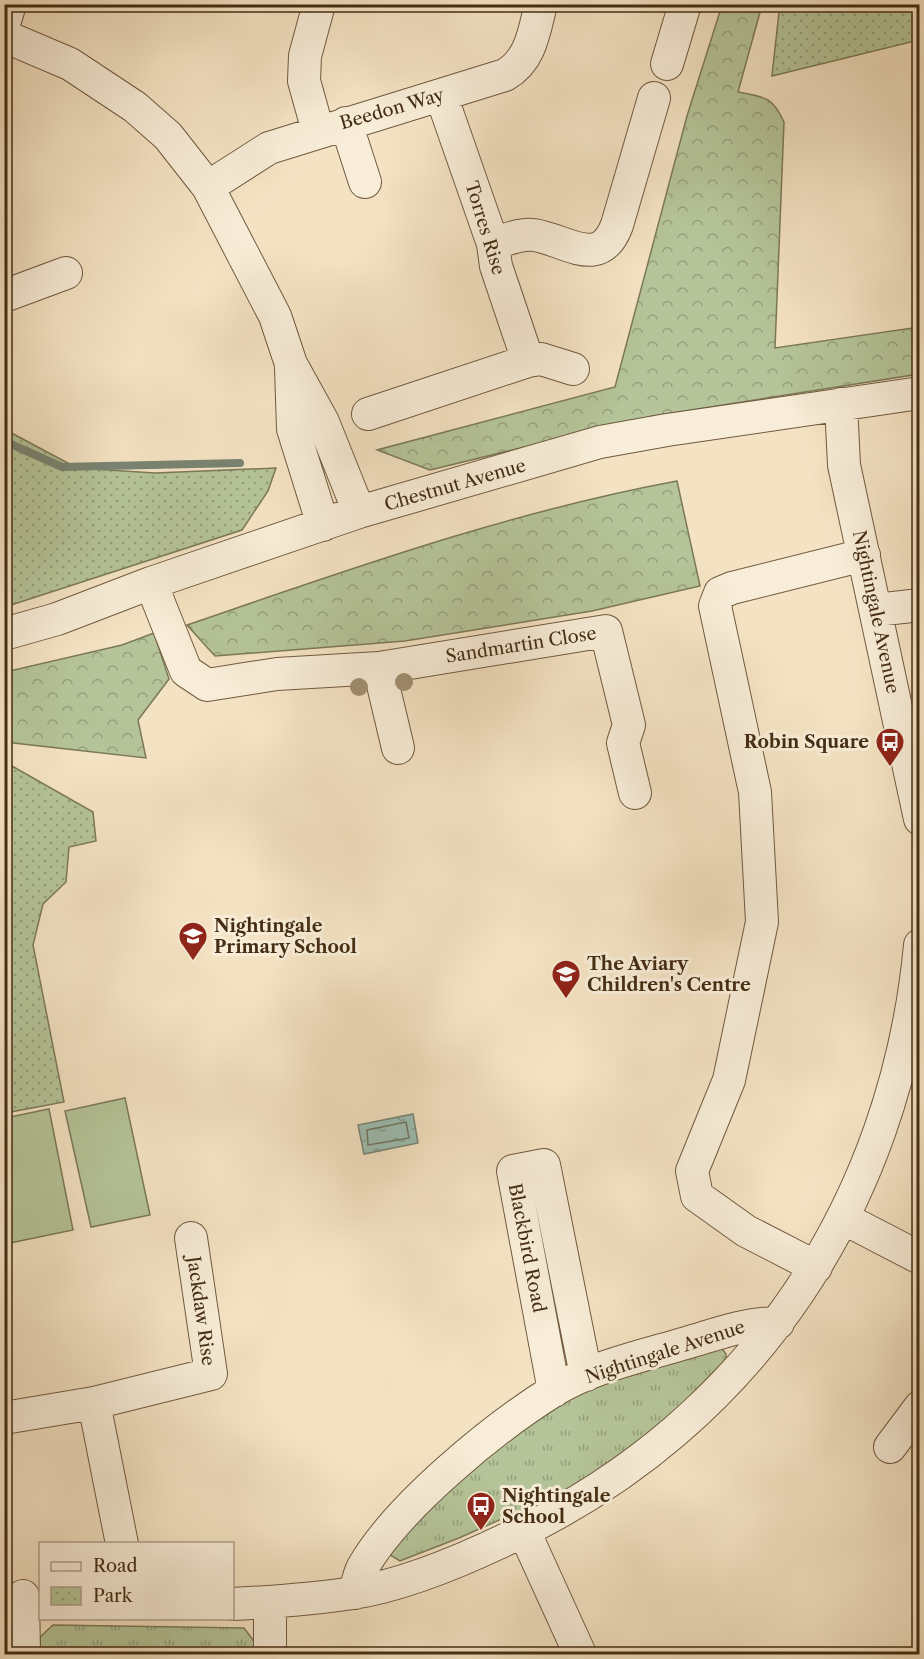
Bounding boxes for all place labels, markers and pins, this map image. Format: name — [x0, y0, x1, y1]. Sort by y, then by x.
bus stop icon: Robin Square — [874, 726, 906, 768]
place label: Robin Square — [744, 731, 869, 753]
place label: Nightingale Primary School — [214, 915, 357, 958]
school or university icon: Nightingale Primary School — [177, 920, 209, 962]
place label: The Aviary Children's Centre — [587, 953, 751, 996]
school or university icon: The Aviary Children's Centre — [550, 958, 582, 1000]
place label: Nightingale School — [502, 1485, 611, 1528]
bus stop icon: Nightingale School — [465, 1490, 497, 1532]

